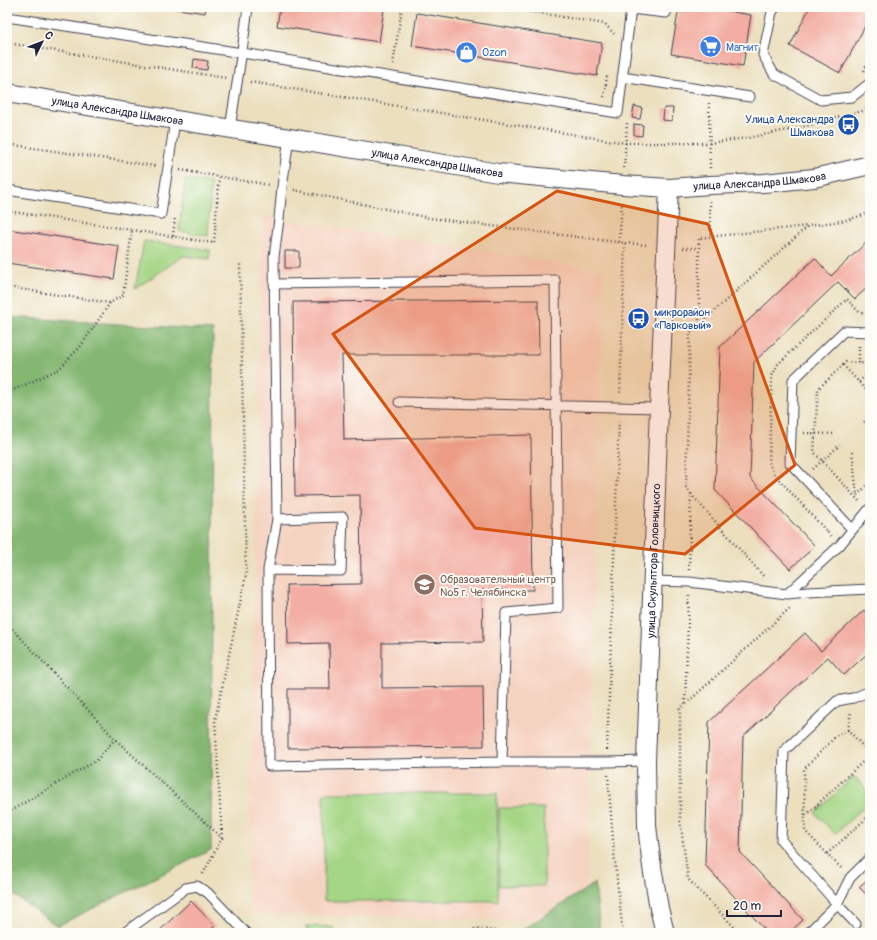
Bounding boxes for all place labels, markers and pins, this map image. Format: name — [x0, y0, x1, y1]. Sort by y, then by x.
supermarket icon: Магнит — [697, 34, 723, 60]
shop icon: Ozon — [454, 39, 480, 65]
place label: Магнит — [726, 41, 759, 54]
place label: Ozon — [482, 46, 507, 59]
bus stop icon: Улица Александра Шмакова — [836, 112, 862, 138]
place label: Улица Александра Шмакова — [745, 113, 834, 139]
bus stop icon: микрорайон «Парковый» — [625, 305, 651, 331]
place label: микрорайон «Парковый» — [654, 306, 712, 332]
school or university icon: Образовательный центр №5 г. Челябинска — [411, 572, 437, 598]
place label: Образовательный центр №5 г. Челябинска — [440, 573, 556, 599]

